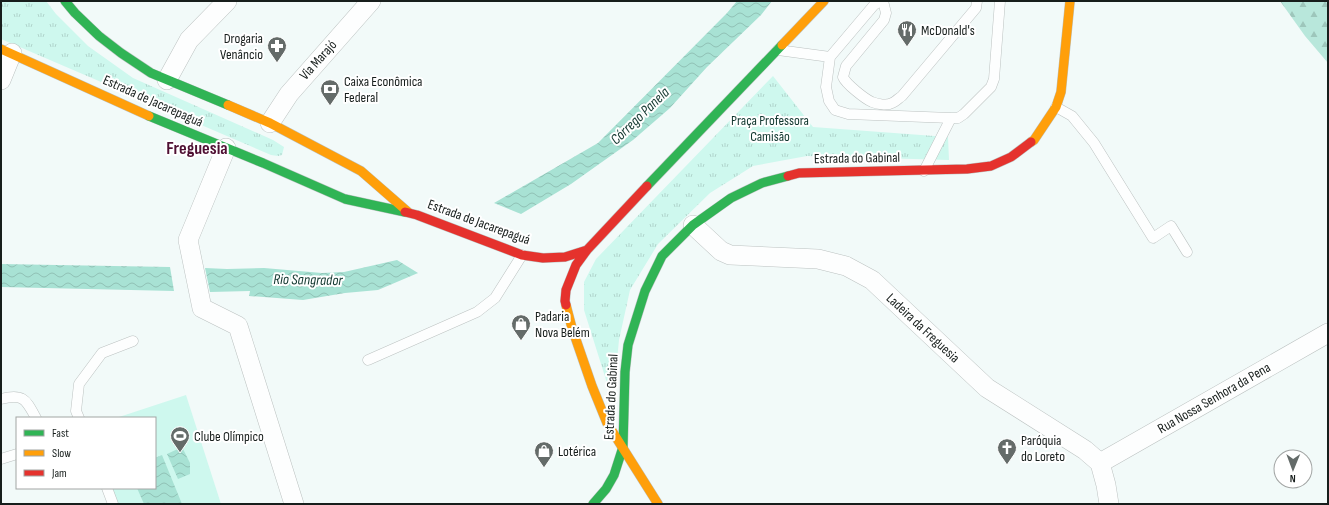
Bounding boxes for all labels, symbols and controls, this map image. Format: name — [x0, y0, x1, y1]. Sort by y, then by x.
restaurant icon: McDonald's — [896, 19, 918, 47]
place label: McDonald's — [921, 22, 975, 39]
place label: Drogaria Venâncio — [220, 30, 263, 63]
pharmacy icon: Drogaria Venâncio — [266, 35, 288, 63]
street label: Via Marajó — [296, 36, 340, 83]
street label: Estrada de Jacarepaguá — [100, 71, 206, 131]
place label: Caixa Econômica Federal — [344, 73, 423, 106]
bank icon: Caixa Econômica Federal — [319, 78, 341, 106]
water label: Córrego Panela — [606, 83, 674, 149]
park label: Praça Professora Camisão — [731, 112, 809, 145]
district label: Freguesia — [166, 138, 228, 159]
street label: Estrada do Gabinal — [814, 149, 900, 167]
street label: Estrada de Jacarepaguá — [425, 196, 533, 248]
water label: Rio Sangrador — [273, 270, 344, 290]
street label: Ladeira da Freguesia — [883, 290, 963, 366]
place label: Padaria Nova Belém — [535, 308, 590, 341]
shop icon: Padaria Nova Belém — [510, 313, 532, 341]
street label: Estrada do Gabinal — [600, 353, 622, 441]
street label: Rua Nossa Senhora da Pena — [1155, 359, 1273, 437]
legend — [16, 417, 156, 489]
sports icon: Clube Olímpico — [169, 425, 191, 453]
text: Fast — [52, 426, 69, 441]
place label: Clube Olímpico — [194, 428, 264, 445]
place label: Paróquia do Loreto — [1021, 432, 1065, 465]
church icon: Paróquia do Loreto — [996, 437, 1018, 465]
shop icon: Lotérica — [533, 440, 555, 468]
place label: Lotérica — [558, 443, 596, 460]
text: Slow — [52, 446, 71, 461]
north arrow — [1273, 449, 1313, 489]
text: Jam — [51, 466, 67, 481]
text: N — [1290, 472, 1296, 485]

